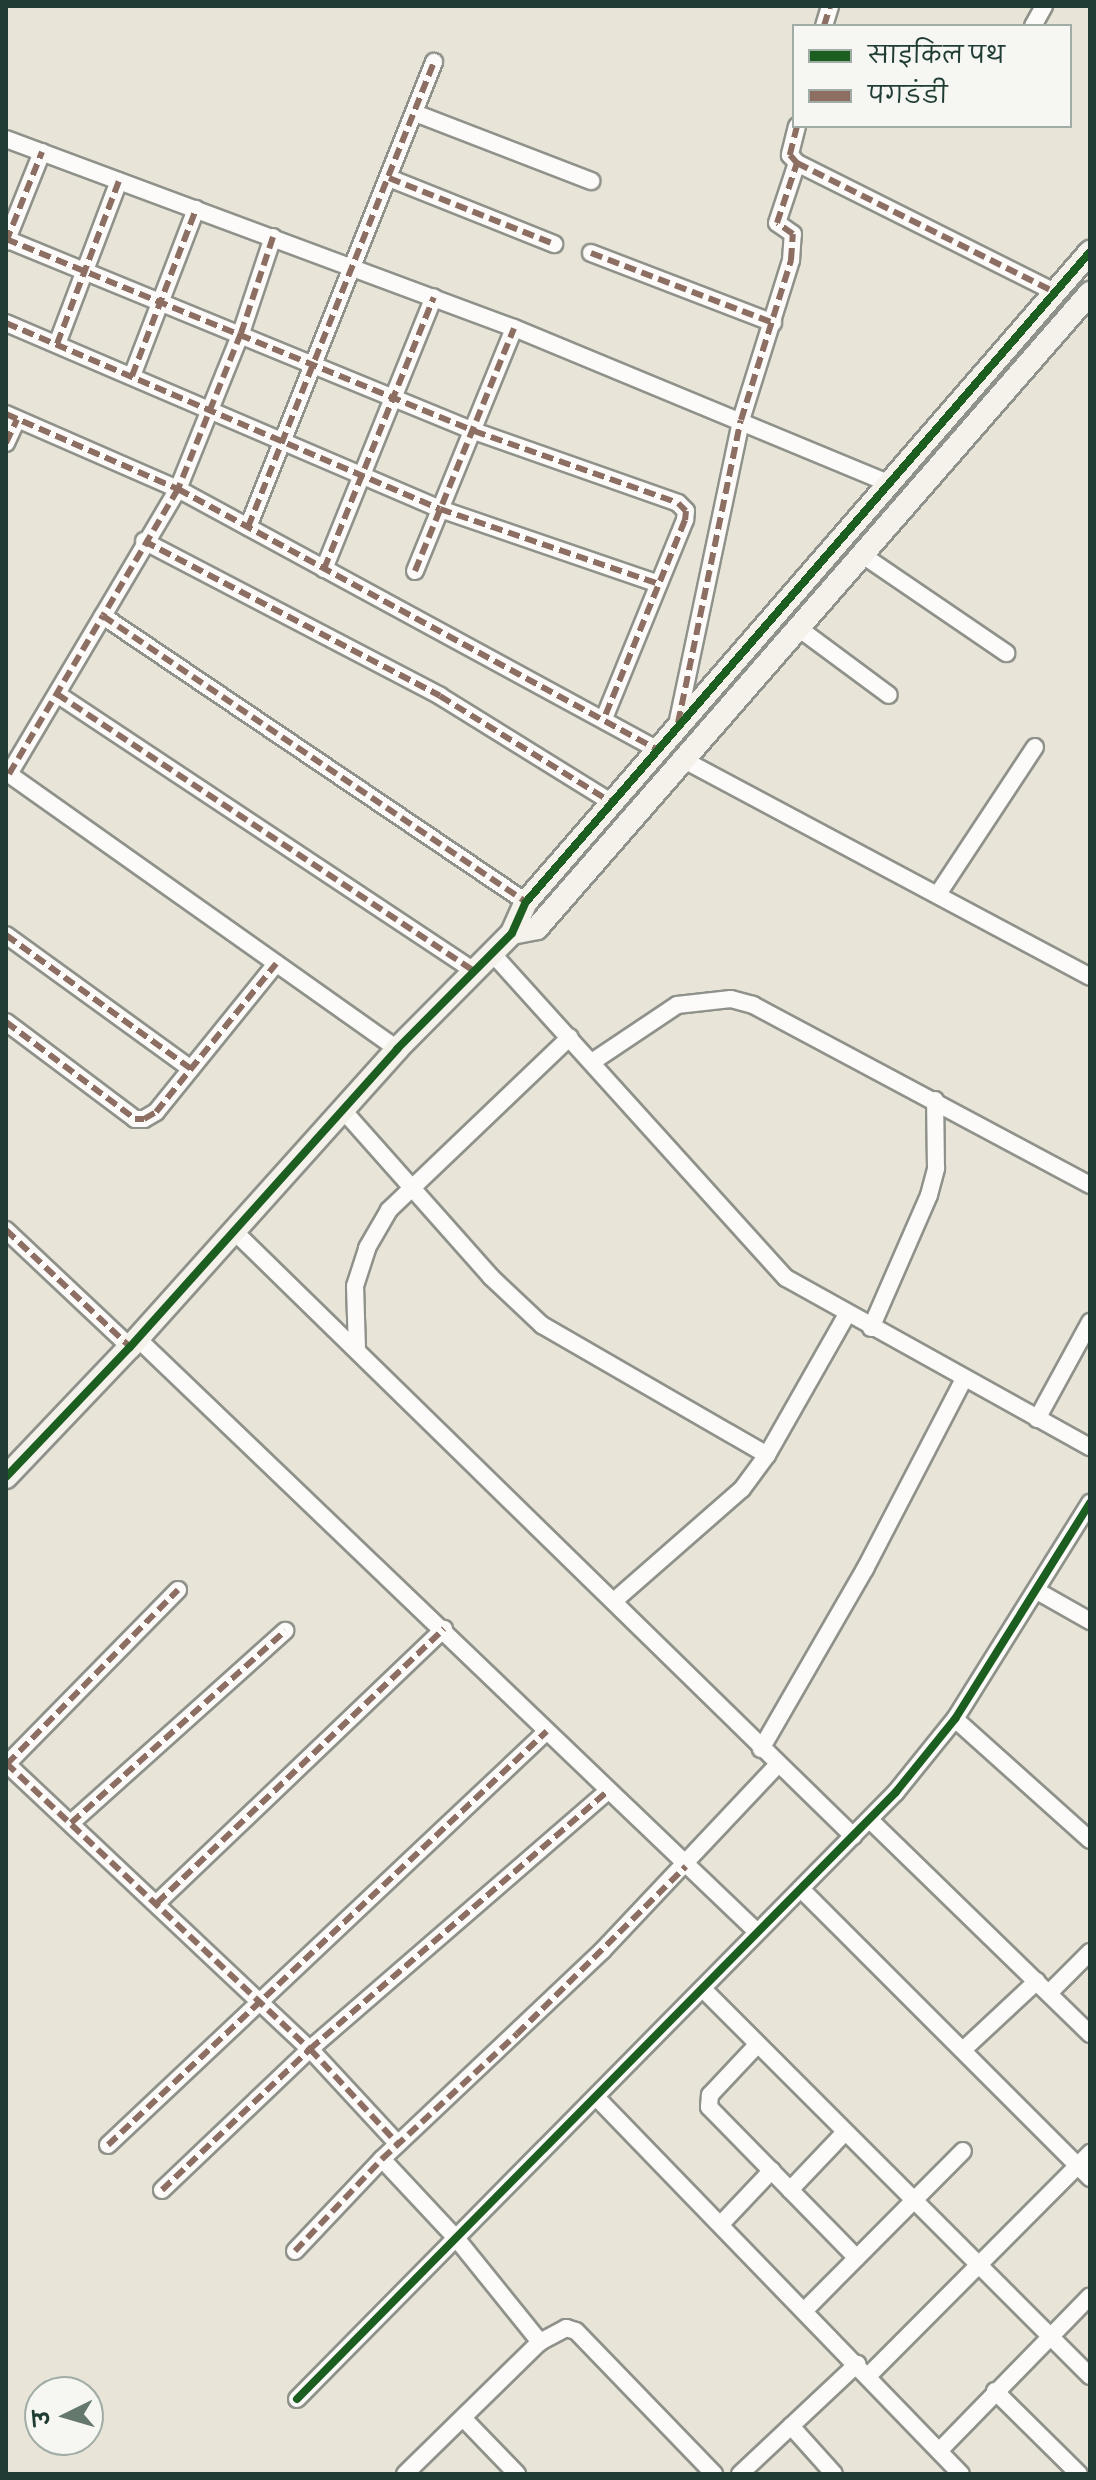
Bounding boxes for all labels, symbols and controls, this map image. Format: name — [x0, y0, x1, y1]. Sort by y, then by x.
legend — [792, 24, 1072, 128]
text: साइकिल पथ — [868, 41, 1005, 70]
text: पगडंडी — [868, 81, 947, 110]
north arrow — [24, 2376, 104, 2456]
text: उ — [27, 2409, 57, 2426]

